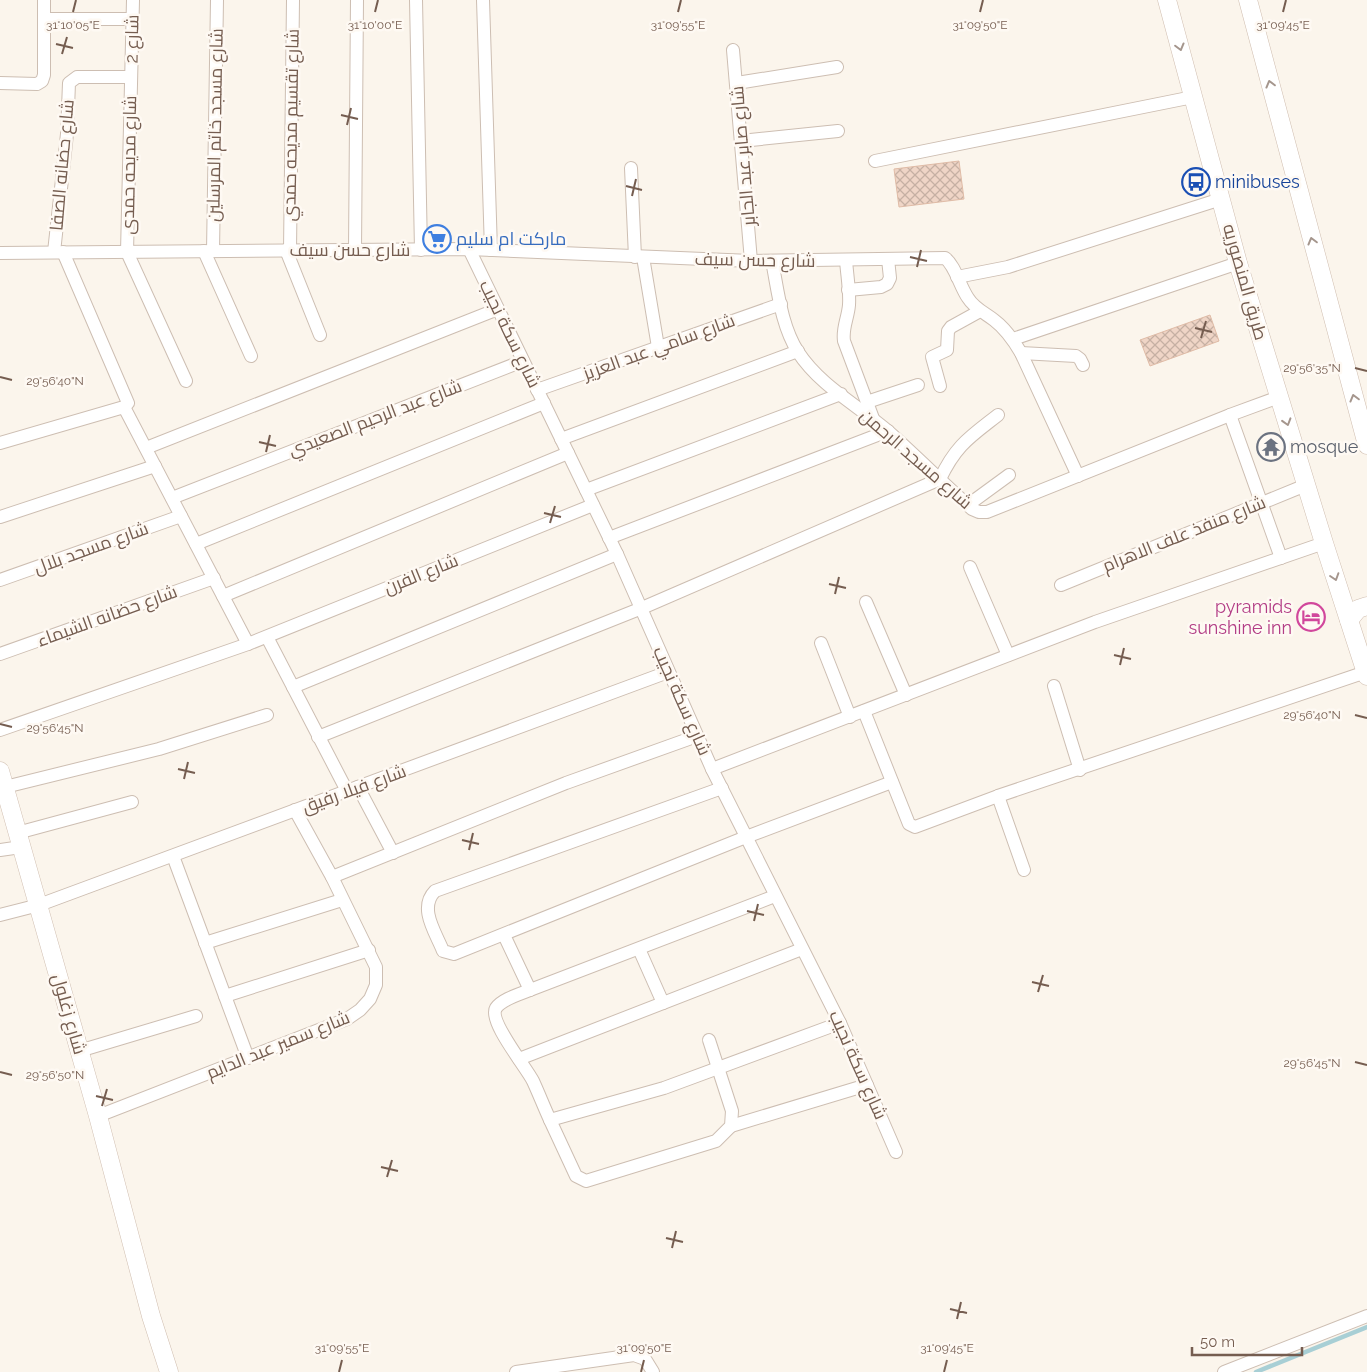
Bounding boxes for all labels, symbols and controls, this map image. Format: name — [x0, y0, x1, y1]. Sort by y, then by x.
street label: شارع 2 — [121, 14, 144, 64]
text: 31°10'05"E — [46, 18, 100, 32]
text: 31°10'00"E — [348, 18, 402, 32]
text: 31°09'55"E — [651, 18, 705, 32]
text: 31°09'50"E — [952, 18, 1008, 32]
text: 31°09'45"E — [1256, 18, 1310, 32]
street label: شارع مسجد خاتم المرسلين — [202, 28, 229, 222]
street label: شارع تقسيم مديحه حمدي — [278, 28, 307, 222]
one-way arrow — [1174, 43, 1185, 52]
one-way arrow — [1266, 81, 1276, 89]
street label: شارع صابر عبد الجابر — [726, 85, 761, 228]
street label: شارع مديحه حمدى — [117, 95, 142, 235]
street label: شارع حضانه الصفا — [45, 98, 80, 232]
bus stop icon: minibuses — [1181, 167, 1211, 197]
place label: minibuses — [1215, 171, 1300, 192]
street label: طريق المنصوريه — [1217, 221, 1272, 343]
supermarket icon: ماركت ام سليم — [422, 224, 452, 254]
place label: ماركت ام سليم — [456, 228, 566, 251]
one-way arrow — [1308, 238, 1318, 246]
street label: شارع حسن سيف — [290, 239, 410, 262]
street label: شارع حسن سيف — [694, 248, 816, 273]
street label: شارع سكة نجيب — [474, 277, 545, 392]
street label: شارع سامي عبد العزيز — [579, 309, 739, 388]
text: 29°56'35"N — [1283, 361, 1341, 375]
text: 29°56'40"N — [26, 374, 84, 388]
street label: شارع عبد الرحيم الصعيدي — [285, 375, 466, 464]
one-way arrow — [1350, 395, 1360, 403]
street label: شارع مسجد الرحمن — [855, 404, 977, 514]
one-way arrow — [1282, 417, 1292, 426]
temple icon: mosque — [1256, 432, 1286, 462]
place label: mosque — [1290, 436, 1359, 457]
street label: شارع منفذ علف الاهرام — [1099, 491, 1269, 578]
street label: شارع مسجد بلال — [31, 517, 152, 580]
street label: شارع الفرن — [381, 549, 462, 600]
one-way arrow — [1329, 573, 1339, 581]
street label: شارع حضانه الشيماء — [34, 580, 181, 653]
place label: pyramids sunshine inn — [1188, 596, 1292, 638]
hotel icon: pyramids sunshine inn — [1296, 602, 1326, 632]
street label: شارع سكة نجيب — [647, 643, 716, 759]
text: 29°56'40"N — [1283, 708, 1341, 722]
text: 29°56'45"N — [27, 721, 83, 735]
street label: شارع فيلا رفيق — [299, 760, 410, 819]
street label: شارع زغلول — [46, 971, 91, 1057]
street label: شارع سمير عبد الدايم — [203, 1006, 353, 1085]
street label: شارع سكة نجيب — [823, 1007, 892, 1123]
text: 29°56'45"N — [1284, 1056, 1340, 1070]
text: 29°56'50"N — [26, 1068, 84, 1082]
scale bar — [1192, 1324, 1302, 1356]
text: 50 m — [1200, 1333, 1235, 1351]
text: 31°09'55"E — [315, 1341, 369, 1355]
text: 31°09'50"E — [616, 1341, 672, 1355]
text: 31°09'45"E — [920, 1341, 974, 1355]

